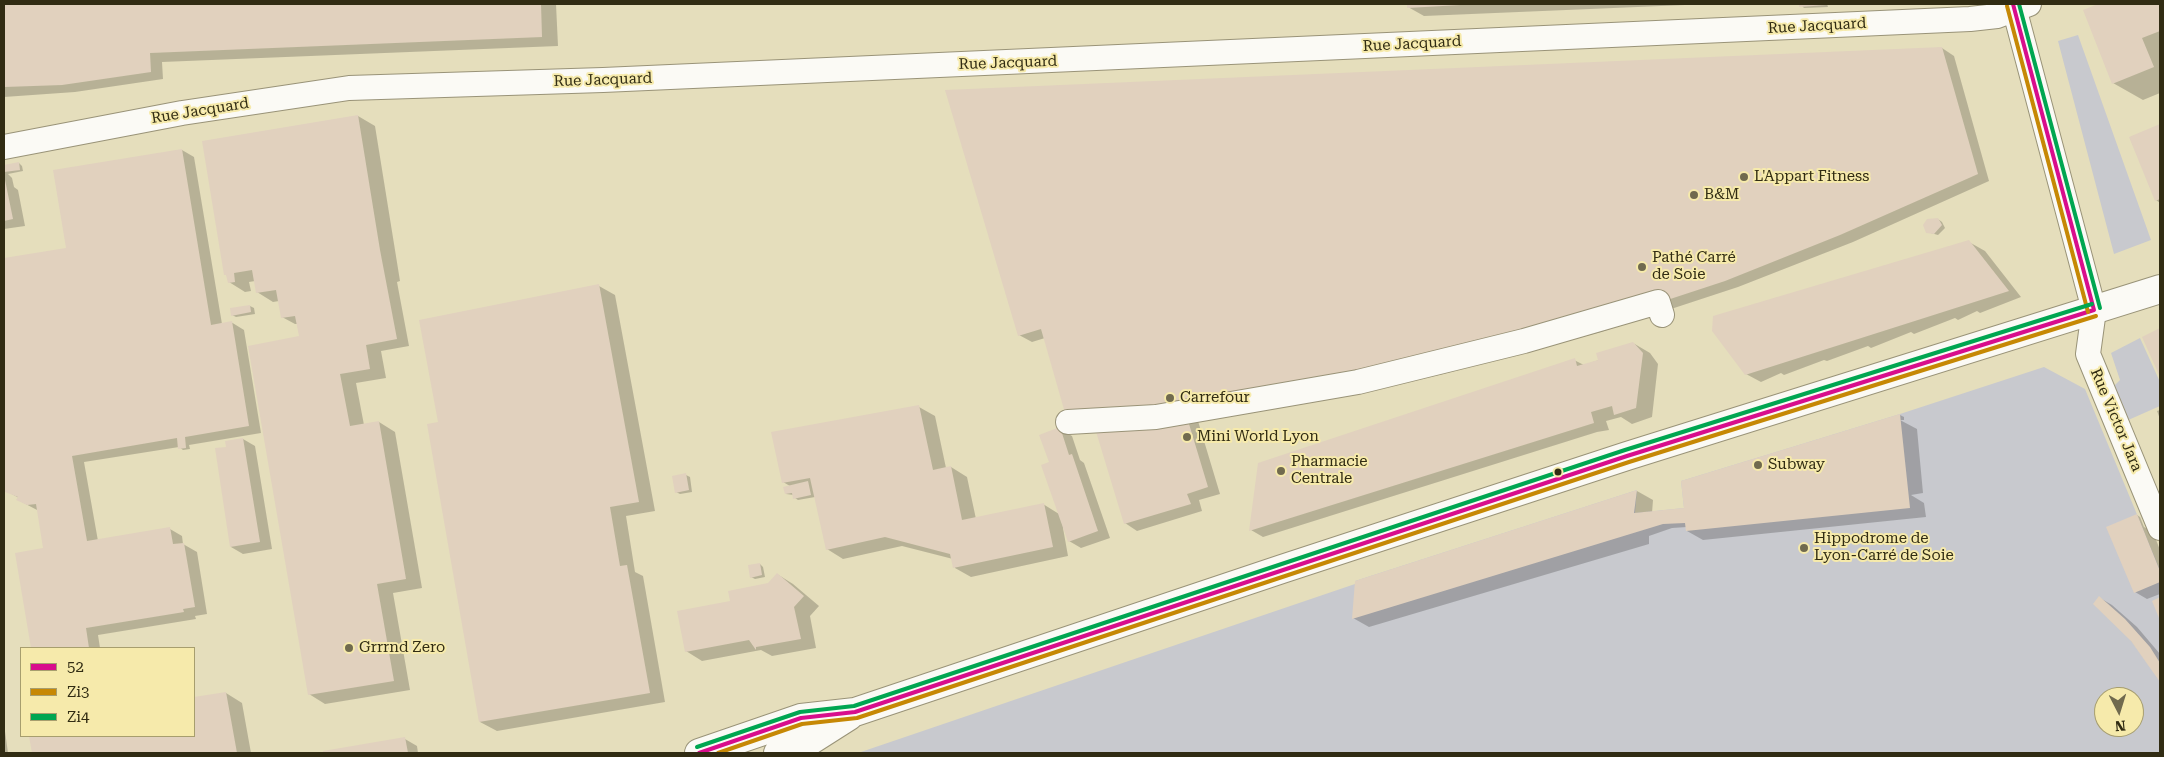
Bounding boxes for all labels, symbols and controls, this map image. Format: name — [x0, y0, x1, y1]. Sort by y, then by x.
street label: Rue Jacquard — [1767, 14, 1867, 38]
street label: Rue Jacquard — [1362, 32, 1462, 56]
street label: Rue Jacquard — [958, 52, 1058, 74]
street label: Rue Jacquard — [553, 69, 653, 91]
street label: Rue Jacquard — [150, 94, 250, 128]
place label: L'Appart Fitness — [1754, 168, 1869, 186]
marker: L'Appart Fitness — [1738, 171, 1750, 183]
place label: B&M — [1704, 186, 1739, 204]
marker: B&M — [1688, 189, 1700, 201]
place label: Pathé Carré de Soie — [1652, 249, 1736, 284]
marker: Pathé Carré de Soie — [1636, 261, 1648, 273]
street label: Rue Victor Jara — [2086, 366, 2146, 474]
place label: Carrefour — [1180, 389, 1250, 407]
marker: Carrefour — [1164, 392, 1176, 404]
place label: Mini World Lyon — [1197, 428, 1319, 446]
marker: Mini World Lyon — [1181, 431, 1193, 443]
place label: Pharmacie Centrale — [1291, 453, 1368, 488]
place label: Subway — [1768, 456, 1825, 474]
marker: Subway — [1752, 459, 1764, 471]
marker: Pharmacie Centrale — [1275, 465, 1287, 477]
unlabelled marker — [1553, 467, 1563, 477]
place label: Hippodrome de Lyon-Carré de Soie — [1814, 530, 1954, 565]
marker: Hippodrome de Lyon-Carré de Soie — [1798, 542, 1810, 554]
place label: Grrrnd Zero — [359, 639, 445, 657]
marker: Grrrnd Zero — [343, 642, 355, 654]
legend — [20, 647, 195, 737]
text: 52 — [67, 658, 84, 676]
text: Zi3 — [67, 683, 90, 701]
north arrow — [2094, 687, 2144, 737]
text: Zi4 — [67, 708, 90, 726]
text: N — [2114, 718, 2126, 734]

